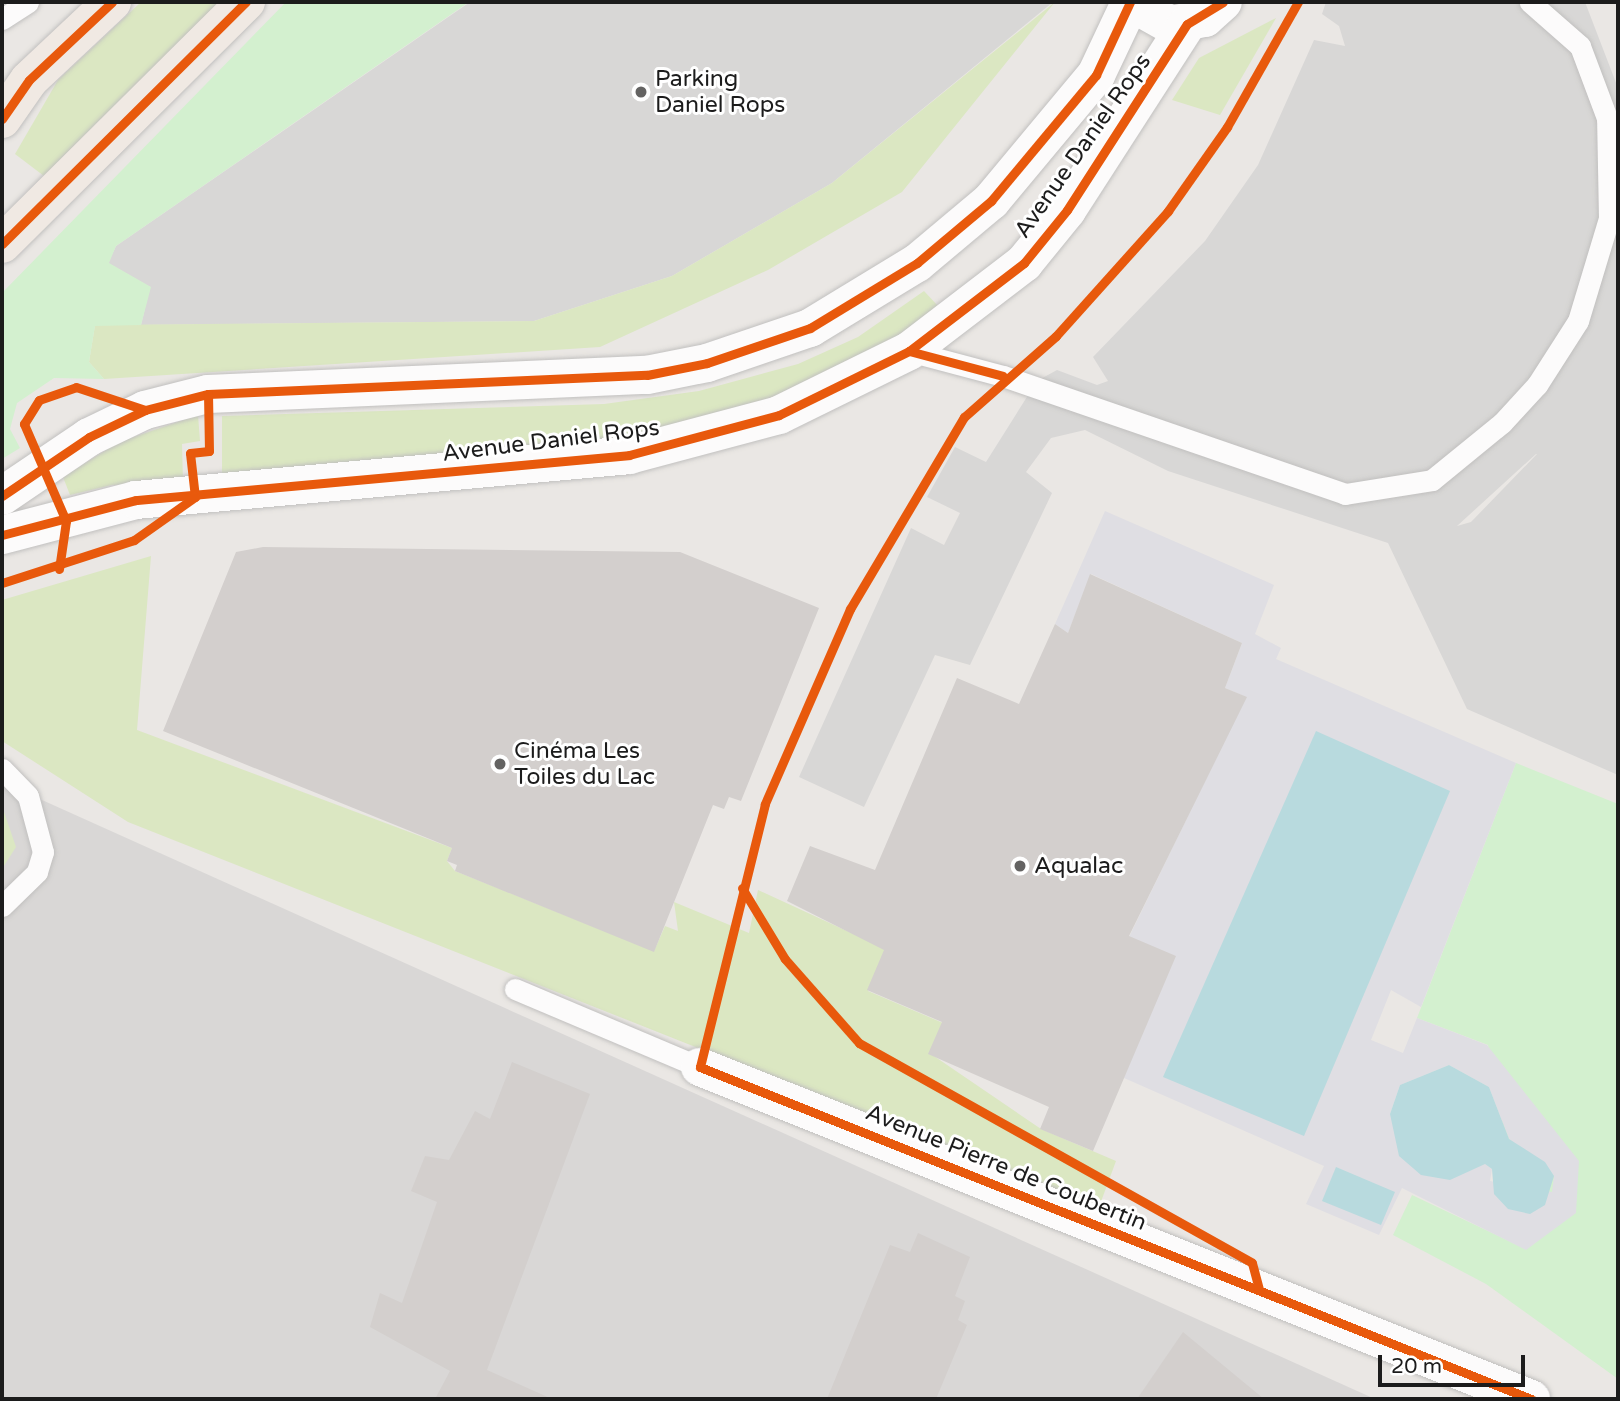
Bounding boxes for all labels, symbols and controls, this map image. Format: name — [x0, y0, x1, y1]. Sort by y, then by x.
street label: Avenue Daniel Rops — [1009, 49, 1157, 243]
place label: Parking Daniel Rops — [655, 65, 785, 119]
marker: Parking Daniel Rops — [633, 84, 649, 100]
street label: Avenue Daniel Rops — [441, 414, 661, 468]
place label: Cinéma Les Toiles du Lac — [514, 737, 655, 791]
marker: Cinéma Les Toiles du Lac — [492, 756, 508, 772]
place label: Aqualac — [1034, 852, 1123, 880]
marker: Aqualac — [1012, 858, 1028, 874]
street label: Avenue Pierre de Coubertin — [861, 1099, 1151, 1237]
scale bar — [1382, 1342, 1529, 1386]
text: 20 m — [1391, 1354, 1442, 1379]

